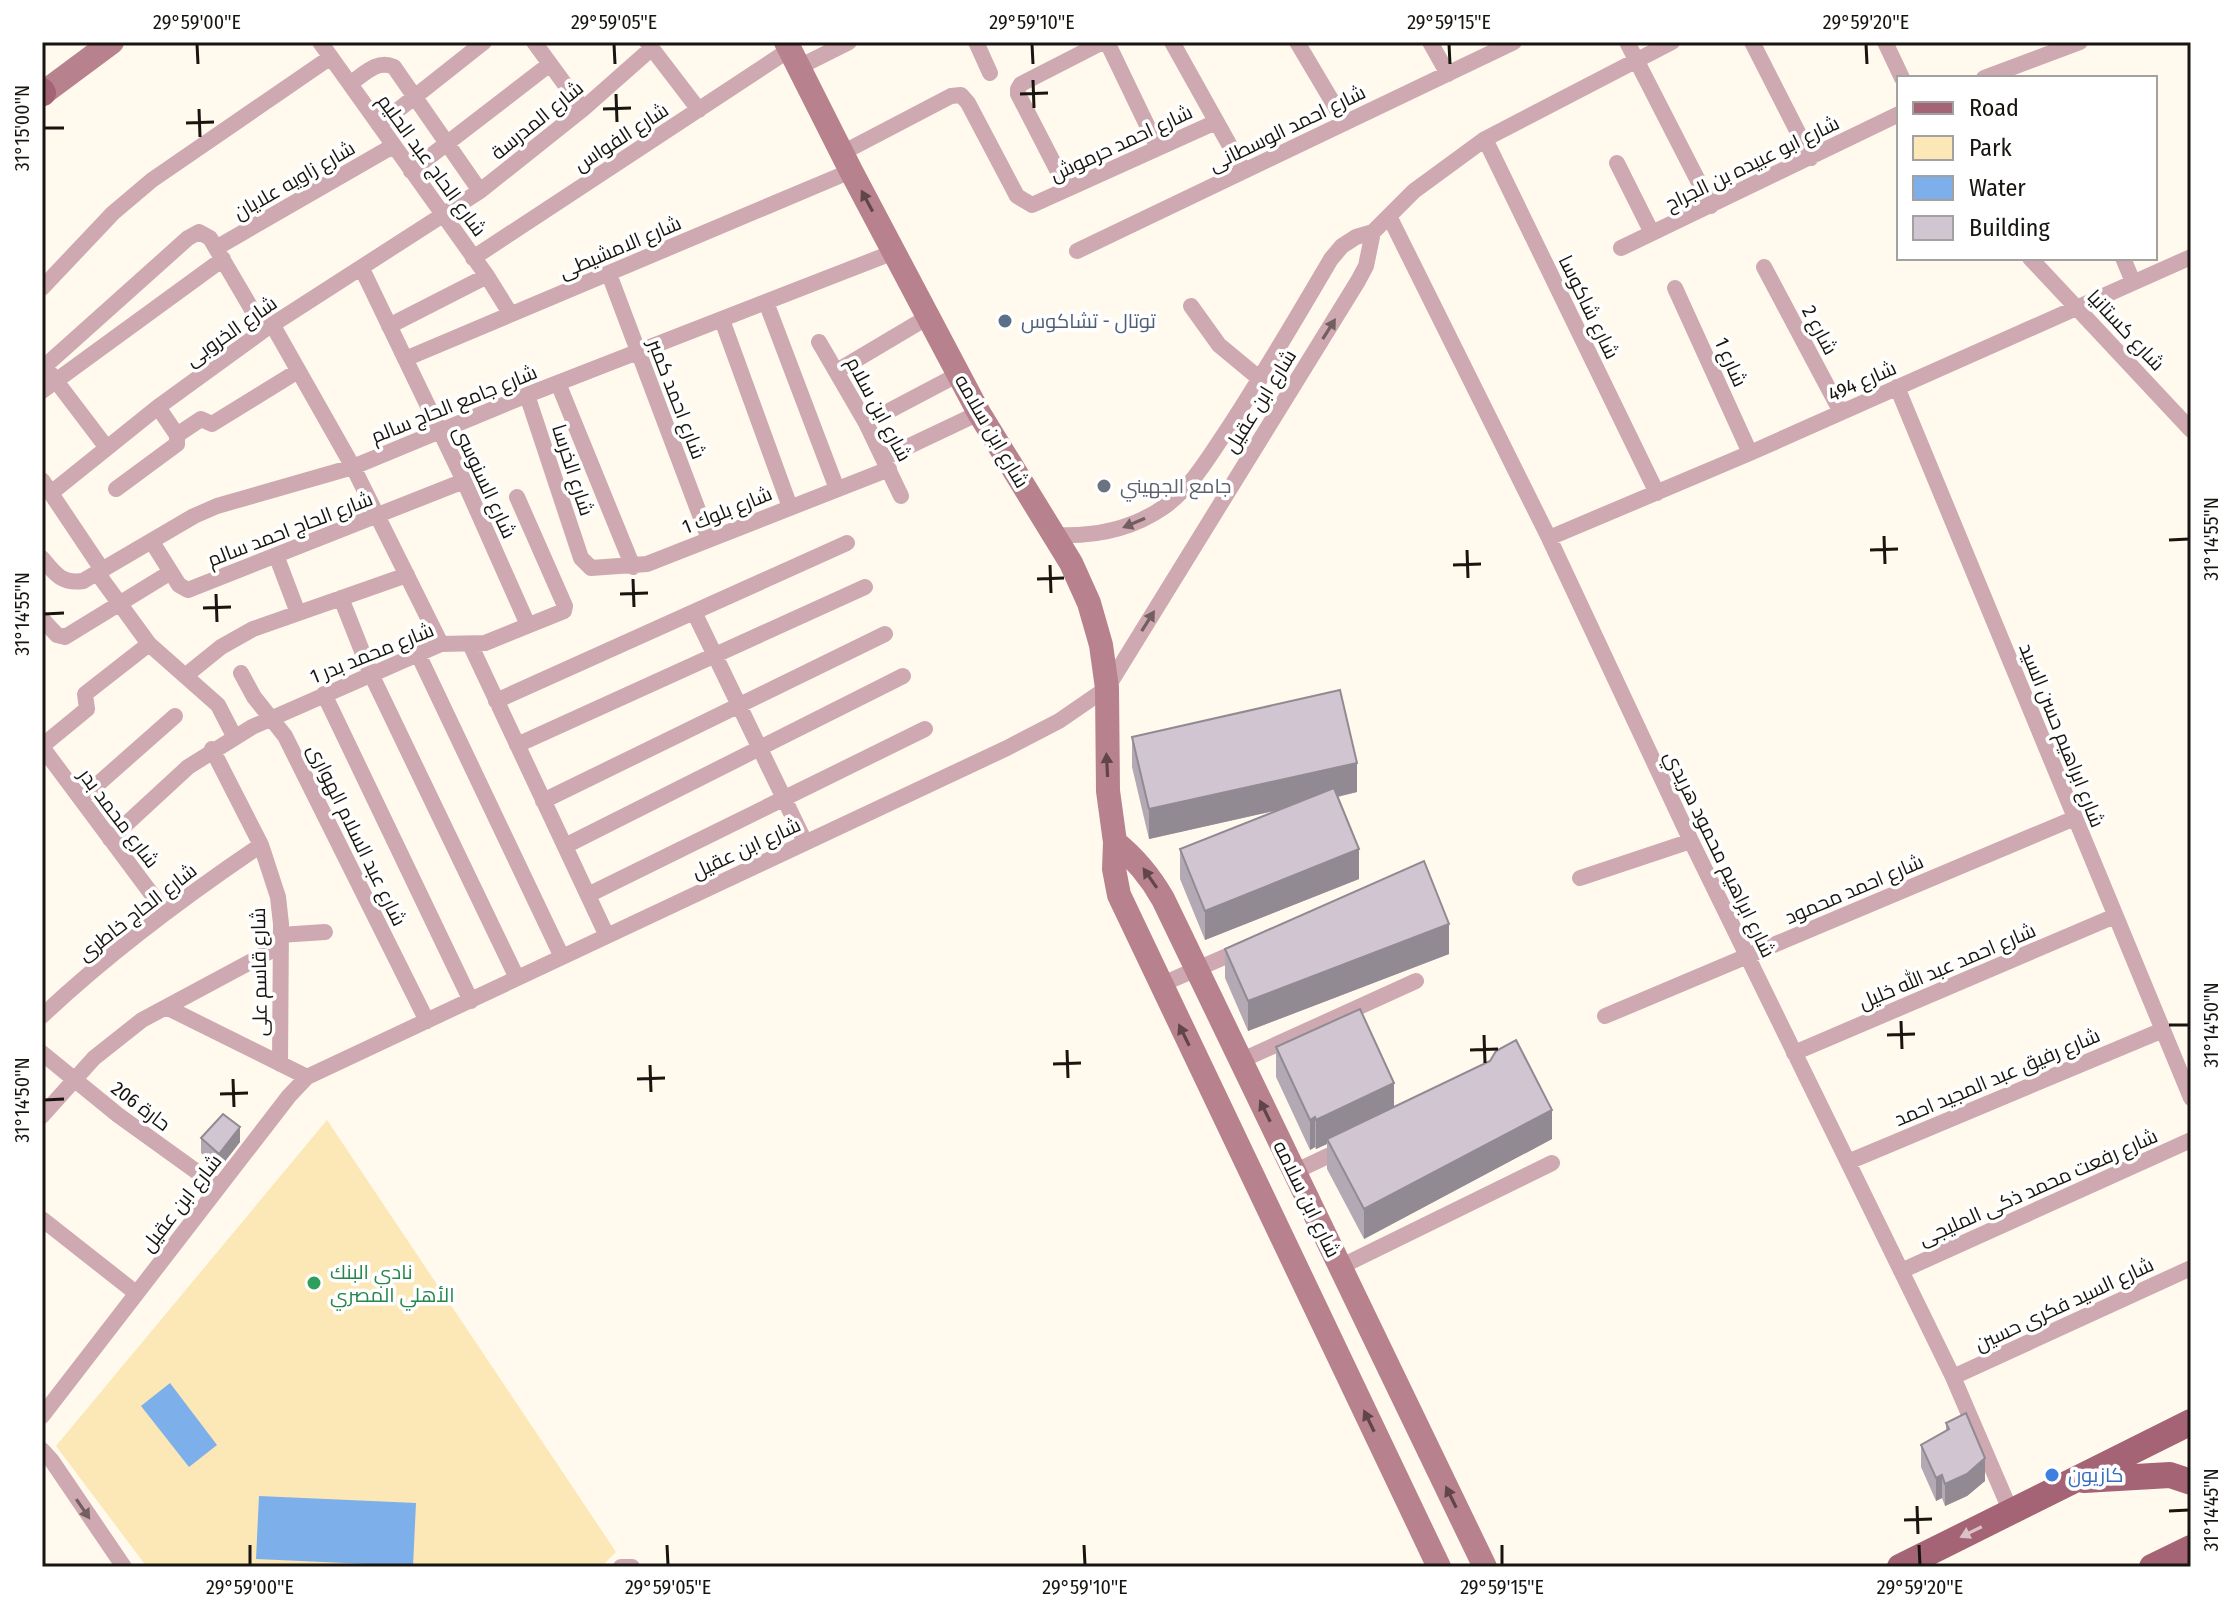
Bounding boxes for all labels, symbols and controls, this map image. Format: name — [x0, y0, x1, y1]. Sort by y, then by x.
text: 29°59'00"E — [153, 10, 241, 34]
text: 29°59'05"E — [571, 10, 657, 34]
text: 29°59'10"E — [989, 10, 1075, 34]
text: 29°59'15"E — [1407, 10, 1491, 34]
text: 29°59'20"E — [1823, 10, 1909, 34]
street label: شارع المدرسة — [486, 75, 589, 166]
legend — [1897, 76, 2157, 260]
street label: شارع احمد الوسطانى — [1205, 80, 1370, 178]
text: 31°15'00"N — [10, 85, 34, 171]
street label: شارع الحاج عبد الحليم — [371, 89, 492, 242]
text: Road — [1969, 94, 2019, 122]
street label: شارع الفواس — [569, 97, 674, 178]
street label: شارع احمد حرموش — [1046, 99, 1197, 188]
street label: شارع ابو عبيده بن الجراح — [1661, 110, 1844, 217]
text: Park — [1969, 134, 2012, 162]
street label: شارع زاويه علايان — [229, 136, 360, 226]
text: Water — [1969, 174, 2026, 202]
one-way arrow — [860, 189, 873, 212]
street label: شارع الامشيطى — [555, 211, 685, 285]
text: Building — [1969, 214, 2051, 242]
street label: شارع شاكوسا — [1552, 251, 1624, 364]
street label: شارع كستانيا — [2081, 284, 2170, 377]
street label: شارع الخروبى — [181, 291, 283, 373]
street label: شارع 2 — [1795, 301, 1843, 360]
place label: توتال - تشاكوس — [1021, 309, 1157, 334]
marker: توتال - تشاكوس — [996, 312, 1014, 330]
one-way arrow — [1321, 318, 1335, 340]
street label: شارع 1 — [1708, 334, 1752, 391]
street label: شارع احمد كمبر — [641, 335, 711, 463]
street label: شارع ابن عقيل — [1219, 345, 1303, 458]
street label: شارع ابن سلام — [840, 352, 917, 466]
street label: شارع 494 — [1824, 355, 1901, 408]
street label: شارع جامع الحاج سالم — [368, 360, 541, 450]
street label: شارع ابن سلامه — [948, 370, 1034, 493]
street label: شارع الخرسا — [545, 421, 599, 519]
street label: شارع السنوسى — [447, 422, 521, 543]
place label: جامع الجهيني — [1120, 474, 1231, 502]
marker: جامع الجهيني — [1095, 477, 1113, 495]
street label: شارع بلوك 1 — [679, 481, 776, 541]
street label: شارع الحاج احمد سالم — [204, 486, 377, 573]
text: 31°14'55"N — [2199, 497, 2223, 581]
one-way arrow — [1122, 516, 1146, 529]
text: 31°14'55"N — [10, 572, 34, 656]
one-way arrow — [1140, 610, 1154, 632]
street label: شارع محمد بدر 1 — [307, 617, 438, 691]
street label: شارع ابراهيم حسن السيد — [2012, 639, 2110, 831]
street label: شارع عبد السلام الهوارى — [301, 740, 412, 931]
street label: شارع ابراهيم محمود هريدي — [1656, 747, 1781, 963]
one-way arrow — [1100, 752, 1113, 777]
street label: شارع محمد بدر — [72, 763, 164, 874]
street label: شارع ابن عقيل — [688, 812, 805, 885]
street label: شارع احمد محمود — [1781, 849, 1928, 931]
street label: شارع الحاج خاطرى — [73, 858, 203, 967]
one-way arrow — [1143, 868, 1158, 889]
street label: شارع قاسم على — [246, 907, 274, 1037]
street label: شارع احمد عبد الله خليل — [1854, 917, 2040, 1016]
text: 31°14'50"N — [2199, 982, 2223, 1068]
one-way arrow — [1177, 1023, 1191, 1046]
street label: شارع رفيق عبد المجيد احمد — [1891, 1023, 2104, 1133]
text: 31°14'50"N — [10, 1057, 34, 1143]
street label: حارة 206 — [107, 1076, 175, 1136]
one-way arrow — [1258, 1100, 1271, 1123]
street label: شارع رفعت محمد ذكى المليجى — [1915, 1123, 2162, 1252]
street label: شارع ابن سلامه — [1267, 1137, 1346, 1262]
street label: شارع ابن عقيل — [135, 1149, 228, 1258]
street label: شارع السيد فكرى حسين — [1971, 1252, 2158, 1358]
place label: نادي البنك الأهلي المصري — [330, 1260, 455, 1311]
marker: نادي البنك الأهلي المصري — [305, 1274, 323, 1292]
one-way arrow — [1362, 1409, 1376, 1432]
place label: كازيون — [2068, 1463, 2123, 1488]
marker: كازيون — [2043, 1466, 2061, 1484]
text: 31°14'45"N — [2199, 1468, 2223, 1552]
one-way arrow — [1444, 1485, 1458, 1508]
one-way arrow — [75, 1498, 90, 1519]
one-way arrow — [1959, 1525, 1982, 1539]
text: 29°59'00"E — [206, 1575, 294, 1599]
text: 29°59'05"E — [625, 1575, 711, 1599]
text: 29°59'10"E — [1042, 1575, 1128, 1599]
text: 29°59'15"E — [1460, 1575, 1544, 1599]
text: 29°59'20"E — [1877, 1575, 1963, 1599]

